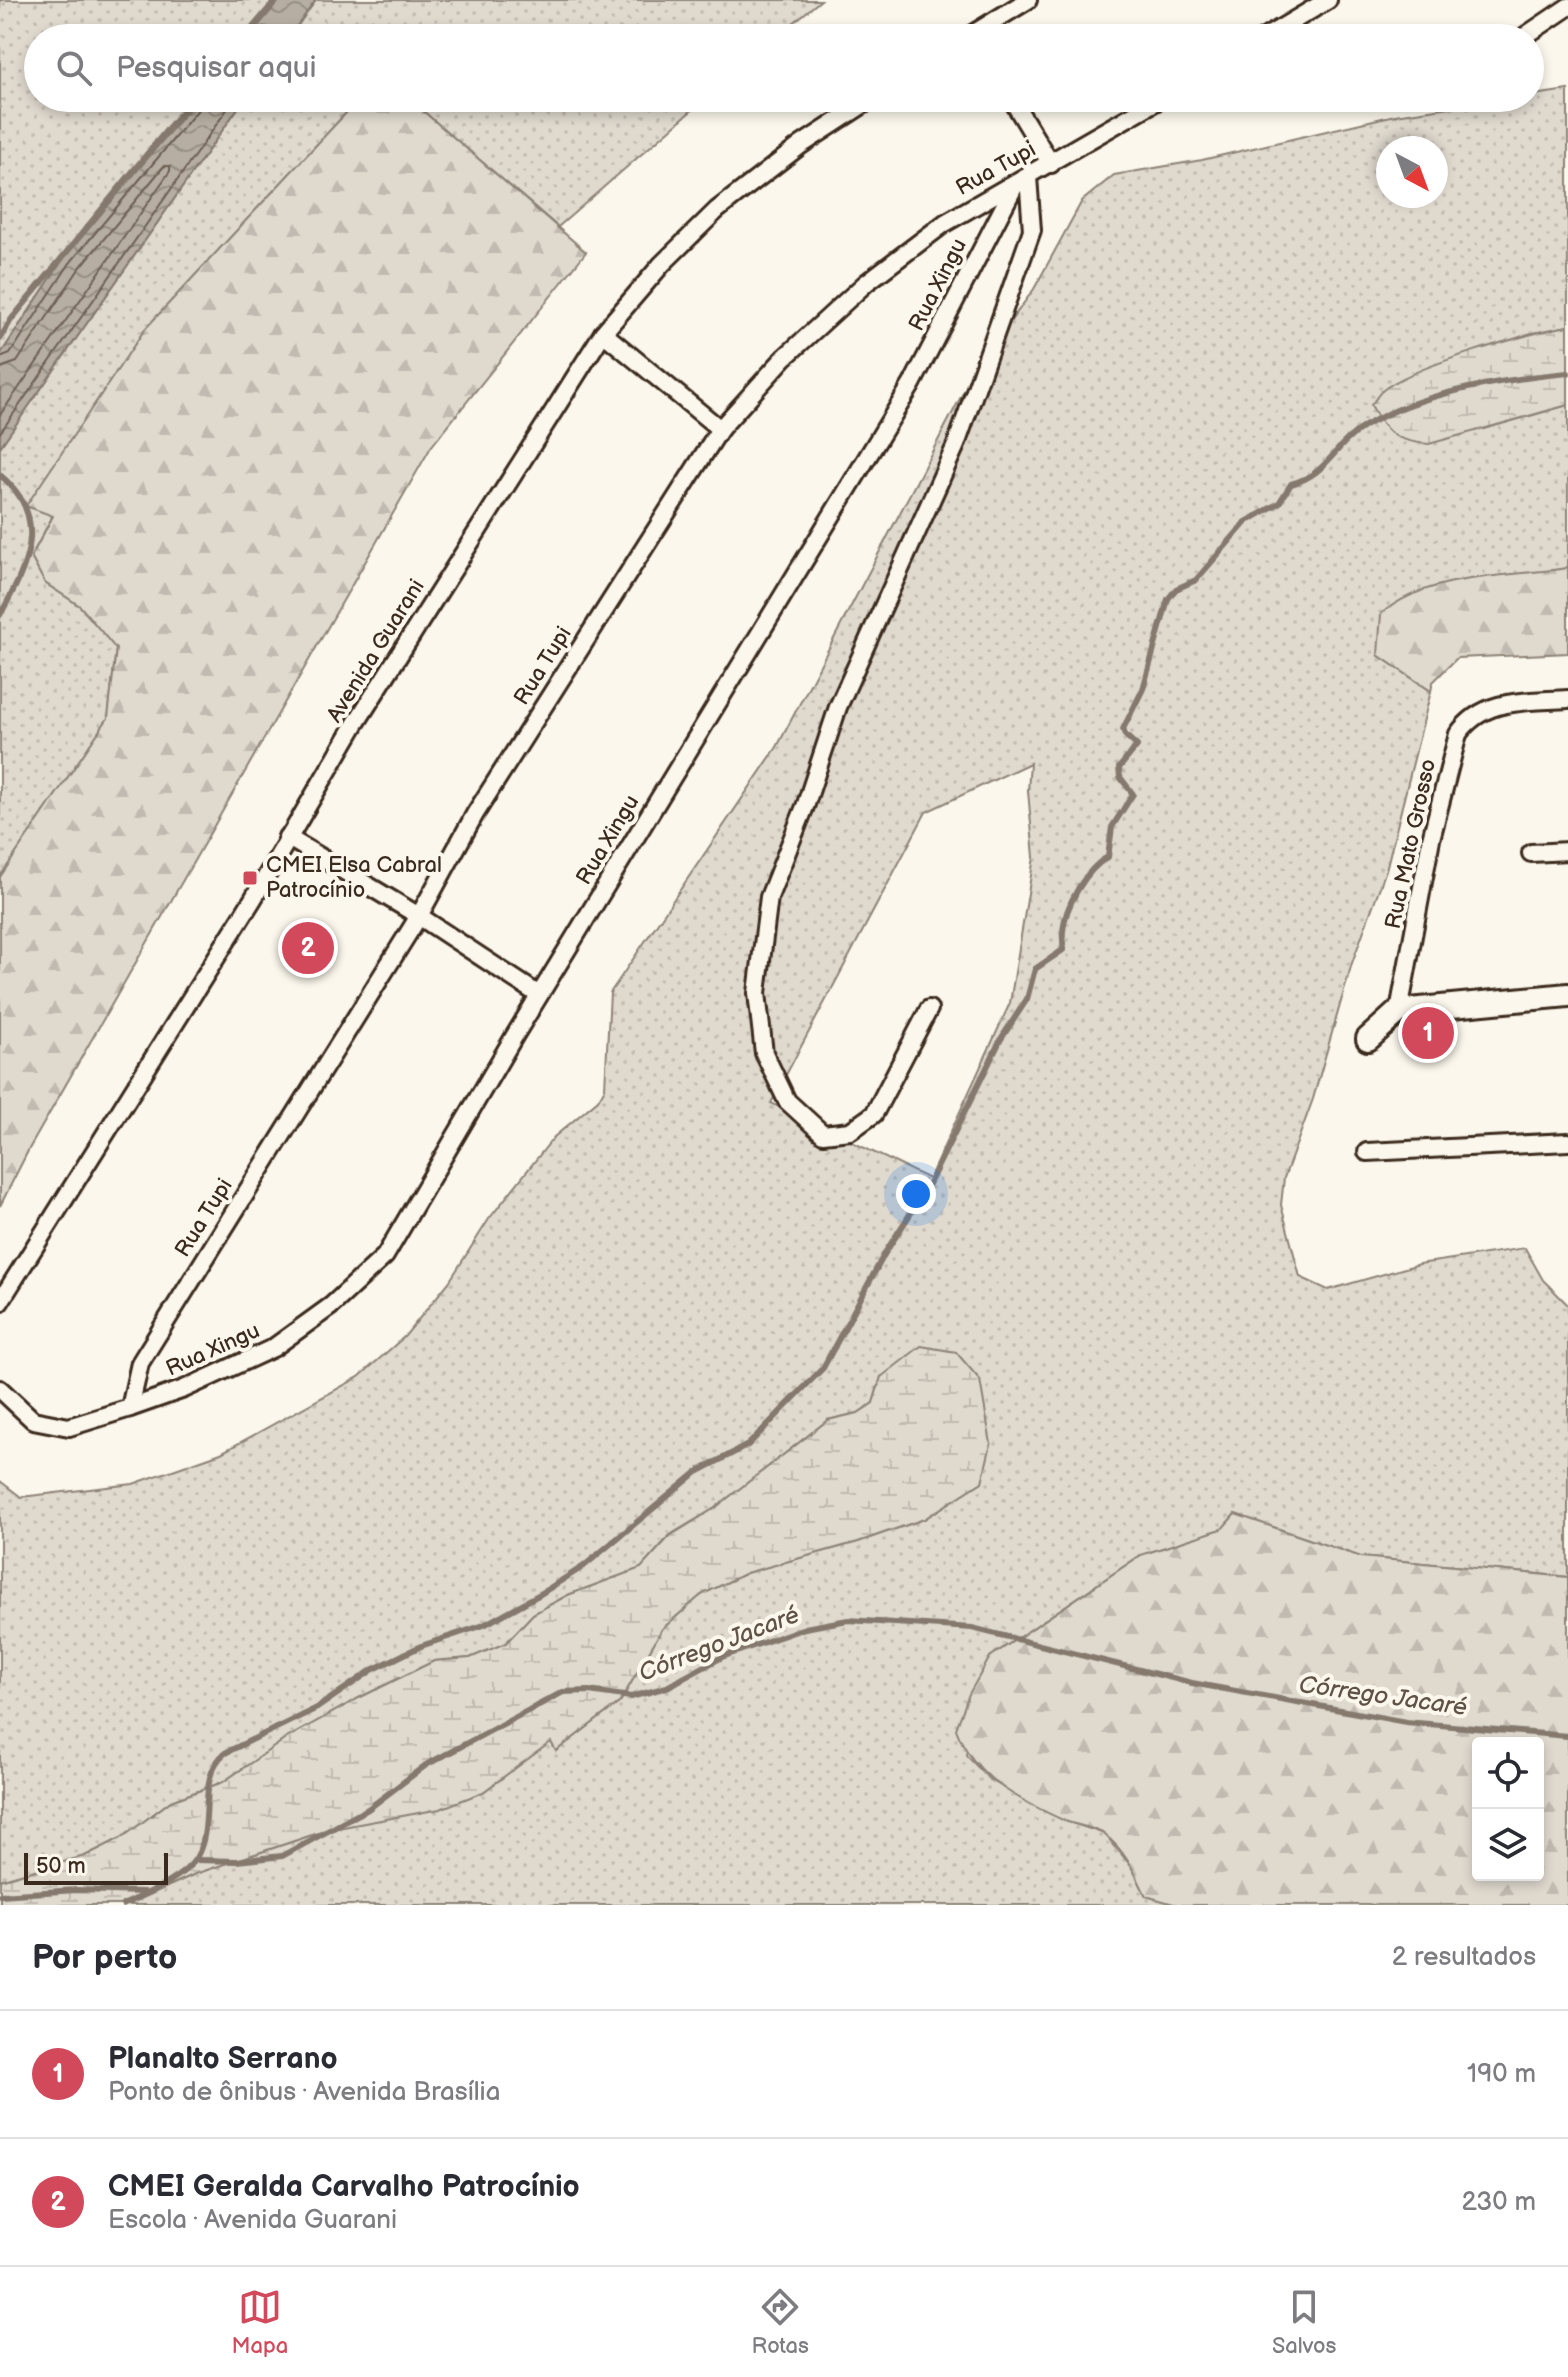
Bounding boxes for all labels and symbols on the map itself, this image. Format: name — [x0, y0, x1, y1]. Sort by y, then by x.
street label: Rua Tupi — [951, 136, 1041, 202]
north arrow — [1376, 136, 1448, 208]
street label: Rua Xingu — [903, 234, 973, 336]
street label: Avenida Guarani — [321, 575, 431, 727]
street label: Rua Tupi — [508, 622, 578, 710]
street label: Rua Mato Grosso — [1380, 757, 1442, 931]
street label: Rua Xingu — [571, 790, 645, 890]
place label: CMEI Elsa Cabral Patrocínio — [266, 852, 442, 904]
marker: CMEI Elsa Cabral Patrocínio — [241, 869, 259, 887]
pin: 2 — [282, 918, 334, 978]
pin: 1 — [1402, 1003, 1454, 1063]
street label: Rua Tupi — [169, 1174, 239, 1262]
your location — [896, 1174, 936, 1214]
street label: Rua Xingu — [162, 1317, 264, 1383]
water label: Córrego Jacaré — [635, 1600, 803, 1688]
water label: Córrego Jacaré — [1297, 1670, 1469, 1722]
scale bar — [24, 1849, 168, 1885]

